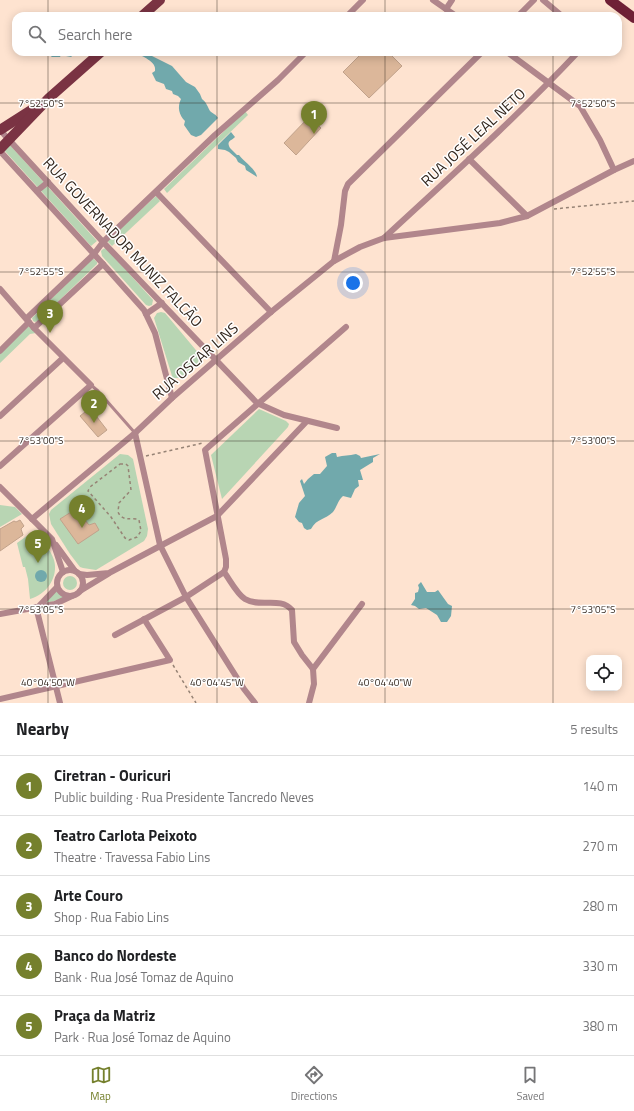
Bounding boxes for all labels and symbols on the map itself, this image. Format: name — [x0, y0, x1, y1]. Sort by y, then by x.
street label: RUA JOSÉ LEAL NETO — [415, 82, 531, 192]
text: 7°52'50"S — [19, 96, 63, 111]
text: 7°52'50"S — [571, 96, 615, 111]
pin: 1 — [301, 101, 327, 134]
street label: RUA GOVERNADOR MUNIZ FALCÃO — [38, 152, 208, 332]
text: 7°52'55"S — [19, 264, 63, 279]
text: 7°52'55"S — [571, 264, 615, 279]
your location — [343, 273, 363, 293]
pin: 3 — [37, 300, 63, 333]
street label: RUA OSCAR LINS — [147, 317, 243, 405]
pin: 2 — [81, 390, 107, 423]
text: 7°53'00"S — [19, 433, 63, 448]
text: 7°53'00"S — [571, 433, 615, 448]
pin: 4 — [69, 495, 95, 528]
pin: 5 — [25, 530, 51, 563]
text: 7°53'05"S — [19, 602, 63, 617]
text: 7°53'05"S — [571, 602, 615, 617]
text: 40°04'50"W — [21, 675, 75, 690]
text: 40°04'45"W — [190, 675, 244, 690]
text: 40°04'40"W — [358, 675, 412, 690]

